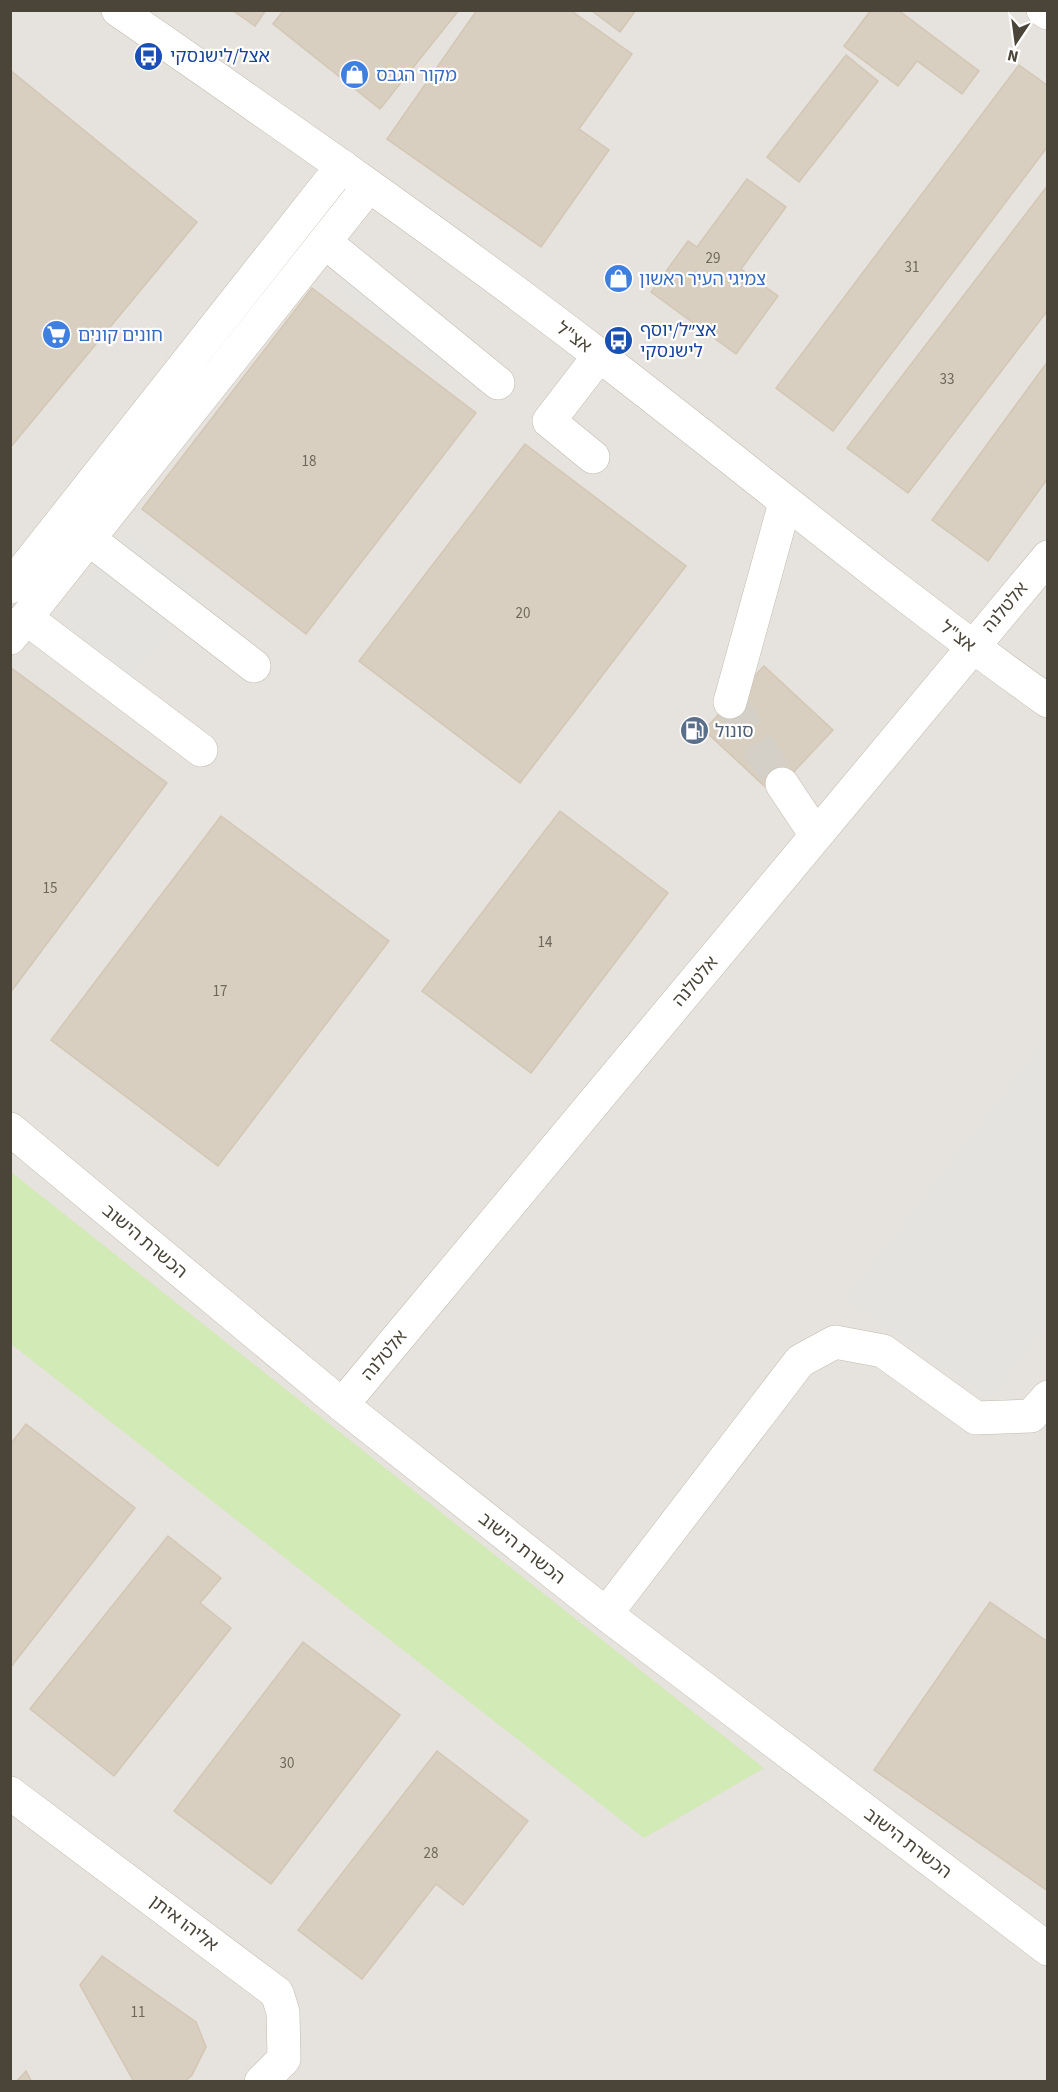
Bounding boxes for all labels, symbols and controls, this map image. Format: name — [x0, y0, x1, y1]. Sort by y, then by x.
north arrow — [986, 12, 1046, 72]
bus stop icon: אצל/לישנסקי — [133, 40, 165, 72]
place label: אצל/לישנסקי — [170, 44, 270, 69]
text: N — [1005, 44, 1021, 68]
shop icon: מקור הגבס — [339, 59, 371, 91]
place label: מקור הגבס — [376, 63, 457, 88]
house number: 29 — [706, 248, 720, 269]
house number: 31 — [905, 257, 919, 278]
shop icon: צמיגי העיר ראשון — [602, 263, 634, 295]
place label: צמיגי העיר ראשון — [639, 267, 766, 292]
street label: אצ"ל — [551, 316, 597, 359]
place label: אצ״ל/יוסף לישנסקי — [640, 318, 716, 364]
supermarket icon: חונים קונים — [41, 319, 73, 351]
place label: חונים קונים — [78, 323, 163, 348]
bus stop icon: אצ״ל/יוסף לישנסקי — [603, 324, 635, 356]
house number: 33 — [940, 369, 954, 390]
house number: 18 — [302, 451, 316, 472]
street label: אלטלנה — [977, 577, 1034, 638]
house number: 20 — [516, 603, 530, 624]
street label: אצ"ל — [935, 615, 981, 658]
fuel station icon: סונול — [678, 715, 710, 747]
place label: סונול — [715, 719, 754, 744]
house number: 15 — [43, 878, 57, 899]
house number: 14 — [538, 932, 553, 953]
street label: אלטלנה — [667, 951, 724, 1012]
house number: 17 — [213, 981, 227, 1002]
street label: הכשרת הישוב — [97, 1198, 192, 1284]
street label: אלטלנה — [356, 1325, 413, 1386]
street label: הכשרת הישוב — [473, 1507, 570, 1590]
house number: 30 — [280, 1753, 294, 1774]
street label: הכשרת הישוב — [859, 1802, 957, 1885]
house number: 28 — [424, 1843, 438, 1864]
street label: אליהו איתן — [144, 1889, 223, 1957]
house number: 11 — [131, 2002, 145, 2023]

